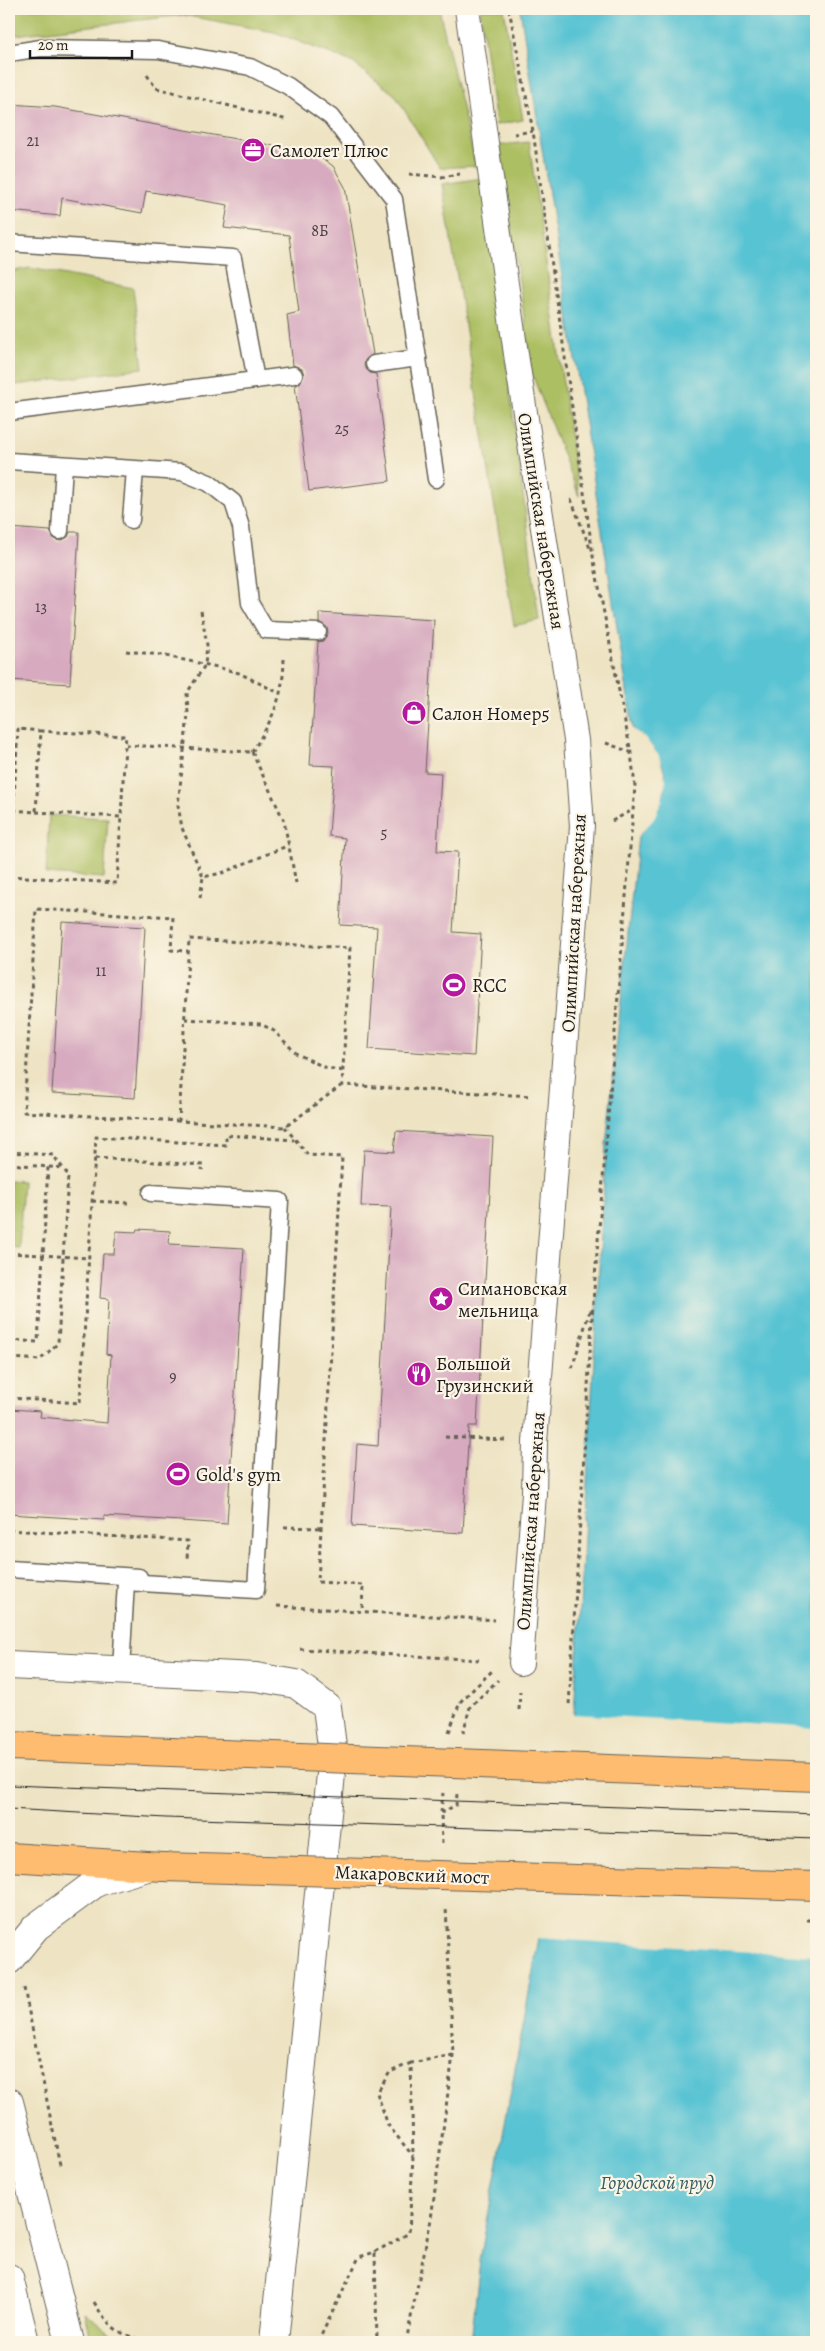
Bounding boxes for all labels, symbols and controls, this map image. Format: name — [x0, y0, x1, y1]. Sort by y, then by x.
scale bar — [30, 28, 132, 60]
text: 20 m — [38, 35, 69, 55]
house number: 21 — [26, 130, 40, 152]
office icon: Самолет Плюс — [240, 137, 266, 163]
place label: Самолет Плюс — [270, 138, 388, 164]
house number: 8Б — [311, 220, 329, 242]
street label: Олимпийская набережная — [511, 411, 571, 631]
house number: 25 — [335, 418, 349, 440]
house number: 13 — [35, 596, 47, 618]
shop icon: Салон Номер5 — [401, 700, 427, 726]
place label: Салон Номер5 — [432, 701, 550, 727]
street label: Олимпийская набережная — [555, 813, 593, 1033]
house number: 5 — [381, 822, 388, 844]
house number: 11 — [96, 960, 107, 982]
sports icon: RCC — [441, 972, 467, 998]
place label: RCC — [472, 973, 507, 999]
place label: Симановская мельница — [458, 1276, 567, 1324]
place icon: Симановская мельница — [428, 1286, 454, 1312]
place label: Большой Грузинский — [436, 1351, 534, 1399]
restaurant icon: Большой Грузинский — [406, 1361, 432, 1387]
house number: 9 — [169, 1366, 177, 1388]
street label: Олимпийская набережная — [510, 1411, 552, 1631]
sports icon: Gold's gym — [165, 1461, 191, 1487]
place label: Gold's gym — [196, 1462, 281, 1488]
street label: Макаровский мост — [334, 1859, 490, 1891]
water label: Городской пруд — [600, 2169, 714, 2196]

